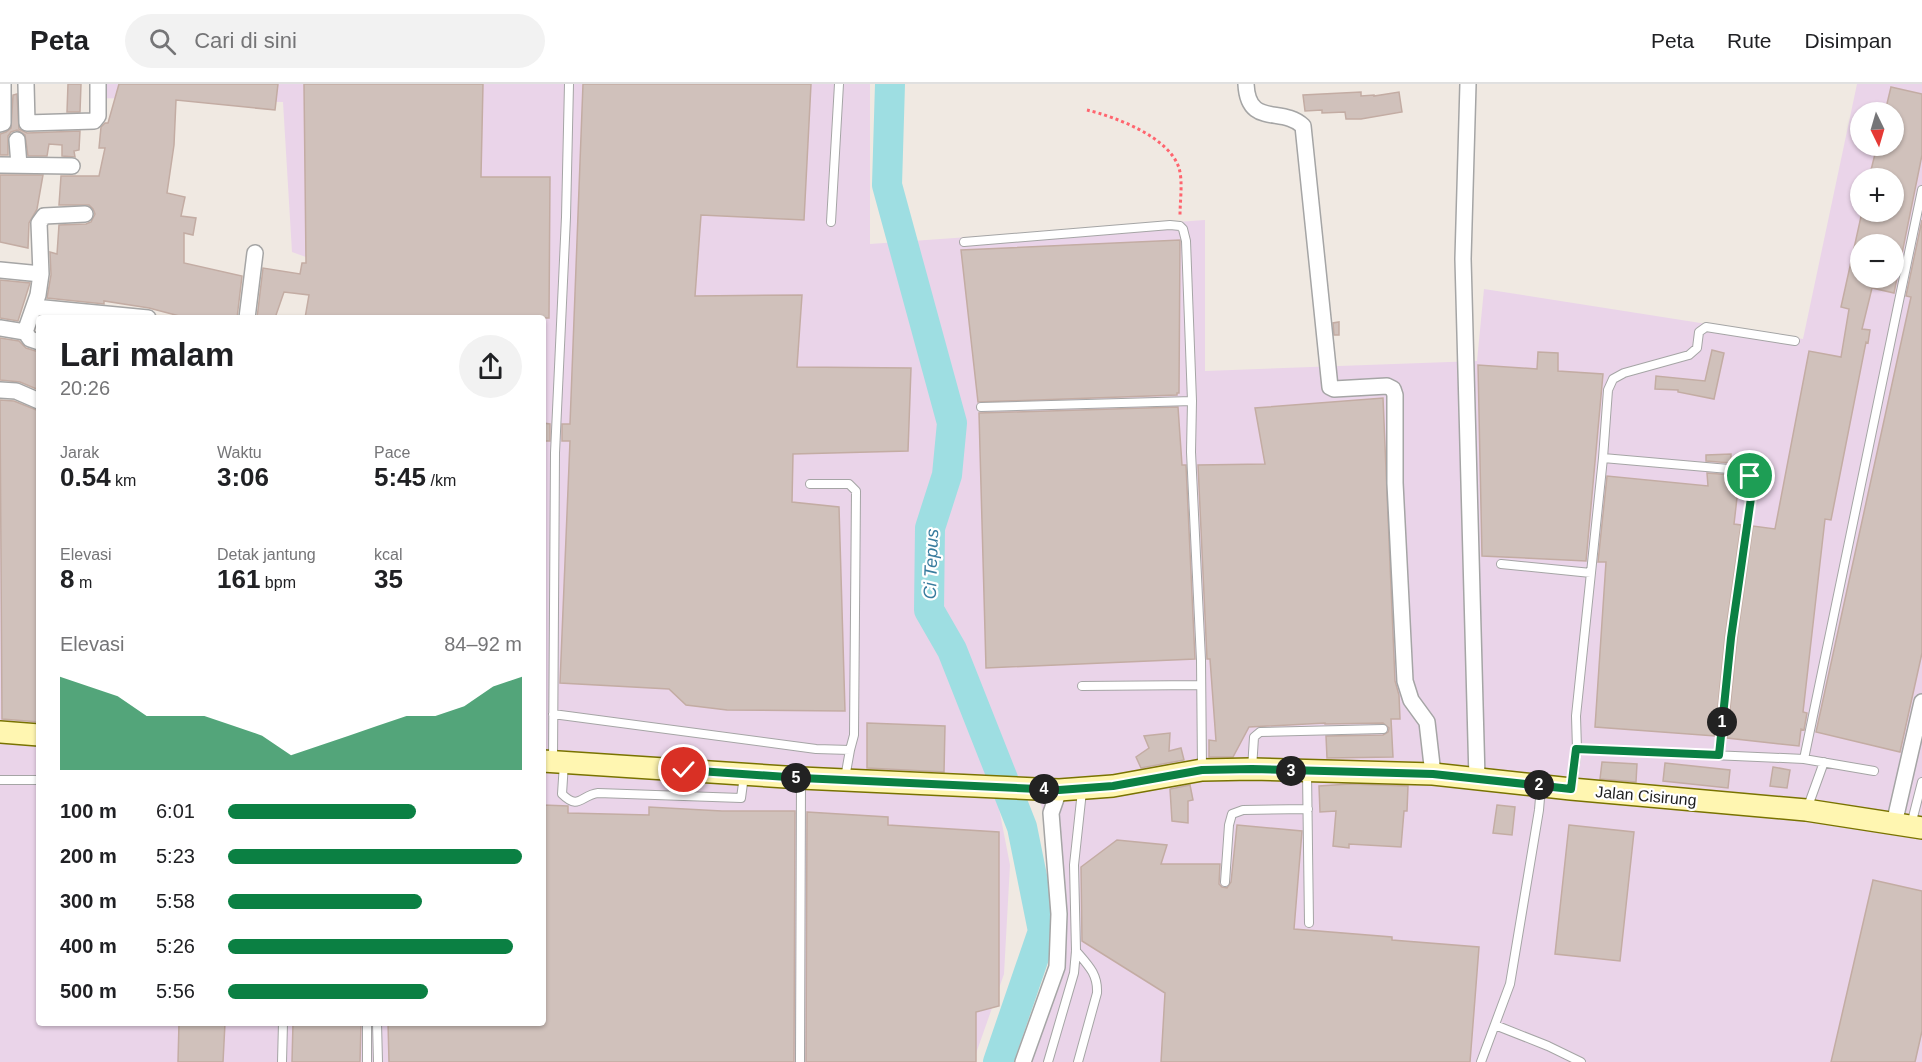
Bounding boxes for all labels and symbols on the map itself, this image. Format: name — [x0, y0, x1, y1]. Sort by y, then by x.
north arrow — [1850, 102, 1904, 156]
pin — [1724, 450, 1775, 501]
water label: Ci Tepus — [920, 528, 942, 600]
pin: 1 — [1707, 707, 1737, 737]
pin — [658, 744, 709, 795]
pin: 3 — [1276, 756, 1306, 786]
pin: 5 — [781, 763, 811, 793]
pin: 2 — [1524, 770, 1554, 800]
pin: 4 — [1029, 774, 1059, 804]
street label: Jalan Cisirung — [1595, 783, 1697, 809]

